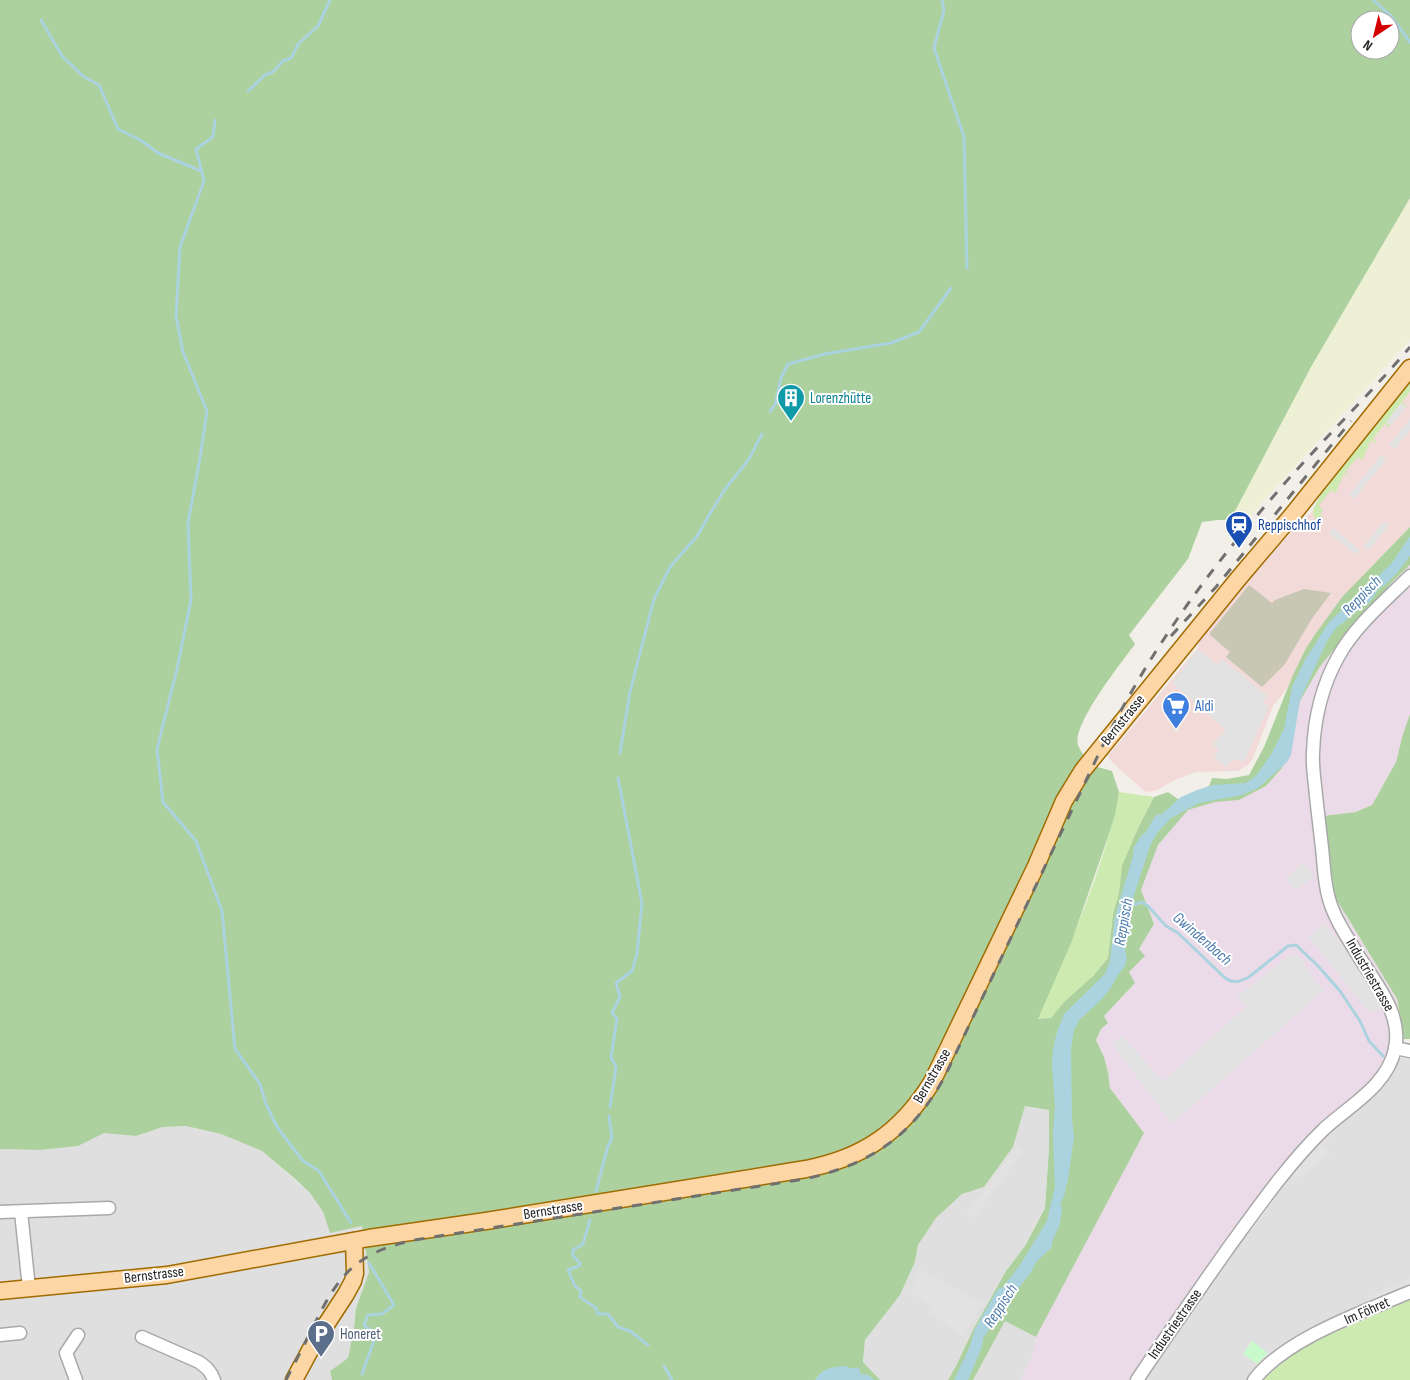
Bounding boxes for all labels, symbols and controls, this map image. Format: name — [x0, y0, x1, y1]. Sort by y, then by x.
north arrow — [1350, 10, 1400, 60]
text: N — [1360, 36, 1376, 54]
building icon: Lorenzhütte — [776, 383, 806, 422]
place label: Lorenzhütte — [810, 389, 871, 408]
station icon: Reppischhof — [1224, 510, 1254, 549]
place label: Reppischhof — [1258, 516, 1321, 535]
water label: Reppisch — [1339, 572, 1386, 620]
street label: Bernstrasse — [1097, 691, 1149, 749]
supermarket icon: Aldi — [1161, 691, 1191, 730]
place label: Aldi — [1194, 697, 1214, 716]
water label: Reppisch — [1111, 897, 1138, 947]
water label: Gwindenbach — [1169, 908, 1235, 970]
street label: Industriestrasse — [1341, 935, 1399, 1015]
street label: Bernstrasse — [909, 1045, 955, 1107]
street label: Bernstrasse — [522, 1196, 584, 1224]
street label: Bernstrasse — [123, 1262, 185, 1288]
water label: Reppisch — [980, 1281, 1022, 1331]
street label: Industriestrasse — [1144, 1285, 1206, 1363]
street label: Im Föhret — [1341, 1292, 1393, 1329]
parking icon: Honeret — [306, 1319, 336, 1358]
place label: Honeret — [340, 1325, 381, 1344]

